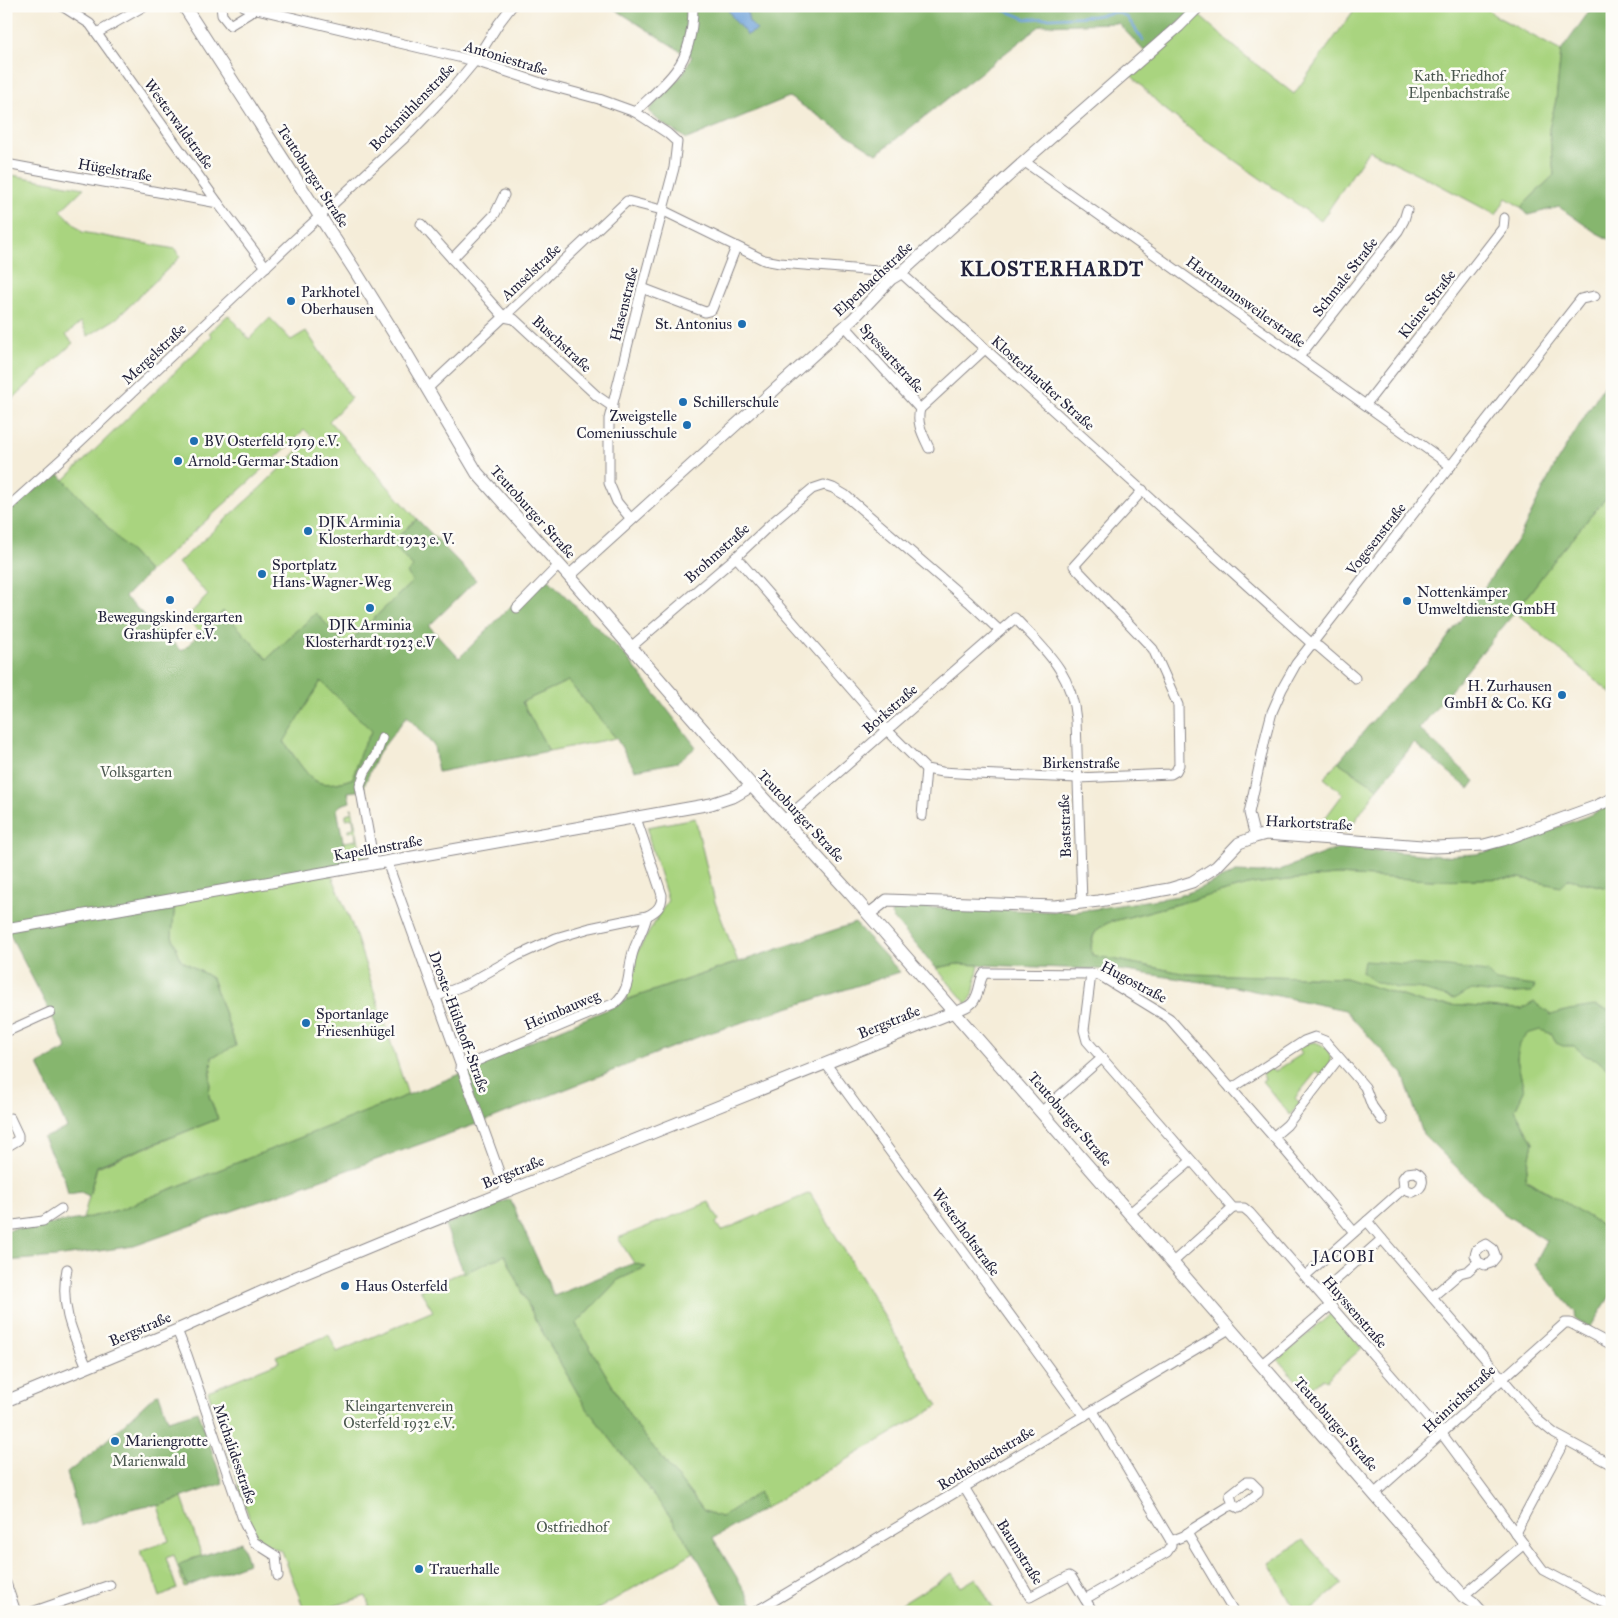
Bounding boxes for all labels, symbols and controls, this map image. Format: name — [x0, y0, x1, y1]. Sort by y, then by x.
street label: Antoniestraße — [461, 36, 550, 79]
street label: Bockmühlenstraße — [366, 59, 458, 155]
park label: Kath. Friedhof Elpenbachstraße — [1408, 67, 1510, 102]
street label: Westerwaldstraße — [140, 75, 218, 173]
street label: Teutoburger Straße — [273, 121, 353, 231]
street label: Hügelstraße — [77, 155, 153, 185]
street label: Schmale Straße — [1308, 234, 1382, 320]
street label: Elpenbachstraße — [830, 238, 916, 320]
street label: Amselstraße — [497, 240, 565, 305]
street label: Hartmannsweilerstraße — [1183, 253, 1309, 351]
district label: KLOSTERHARDT — [960, 257, 1144, 281]
street label: Hasenstraße — [606, 265, 642, 343]
street label: Kleine Straße — [1395, 266, 1459, 342]
place label: Parkhotel Oberhausen — [301, 283, 374, 318]
marker: Parkhotel Oberhausen — [285, 295, 297, 307]
street label: Buschstraße — [529, 312, 595, 376]
place label: St. Antonius — [655, 315, 732, 333]
marker: St. Antonius — [736, 318, 748, 330]
street label: Mergelstraße — [118, 320, 190, 388]
street label: Spessartstraße — [856, 320, 928, 396]
street label: Klosterhardter Straße — [988, 332, 1098, 434]
place label: Schillerschule — [693, 393, 779, 411]
marker: Schillerschule — [677, 396, 689, 408]
place label: Zweigstelle Comeniusschule — [576, 407, 677, 442]
marker: Zweigstelle Comeniusschule — [681, 419, 693, 431]
place label: BV Osterfeld 1919 e.V. — [204, 432, 339, 450]
marker: BV Osterfeld 1919 e.V. — [188, 435, 200, 447]
place label: Arnold-Germar-Stadion — [187, 452, 338, 470]
marker: Arnold-Germar-Stadion — [172, 455, 184, 467]
street label: Teutoburger Straße — [486, 462, 580, 562]
street label: Vogesenstraße — [1342, 499, 1410, 580]
place label: DJK Arminia Klosterhardt 1923 e. V. — [318, 513, 455, 548]
street label: Brohmstraße — [681, 519, 753, 587]
marker: DJK Arminia Klosterhardt 1923 e. V. — [302, 525, 314, 537]
place label: Sportplatz Hans-Wagner-Weg — [272, 556, 392, 591]
marker: Sportplatz Hans-Wagner-Weg — [256, 568, 268, 580]
place label: Nottenkämper Umweltdienste GmbH — [1417, 583, 1556, 618]
marker: Bewegungskindergarten Grashüpfer e.V. — [164, 594, 176, 606]
marker: Nottenkämper Umweltdienste GmbH — [1401, 595, 1413, 607]
marker: DJK Arminia Klosterhardt 1923 e.V — [364, 602, 376, 614]
place label: Bewegungskindergarten Grashüpfer e.V. — [97, 608, 243, 643]
place label: DJK Arminia Klosterhardt 1923 e.V — [305, 616, 436, 651]
place label: H. Zurhausen GmbH & Co. KG — [1444, 677, 1552, 712]
street label: Borkstraße — [859, 680, 921, 738]
marker: H. Zurhausen GmbH & Co. KG — [1556, 689, 1568, 701]
street label: Birkenstraße — [1042, 754, 1120, 772]
park label: Volksgarten — [99, 763, 172, 781]
street label: Teutoburger Straße — [754, 766, 848, 866]
street label: Baststraße — [1055, 794, 1075, 858]
street label: Harkortstraße — [1265, 812, 1353, 834]
street label: Kapellenstraße — [332, 831, 424, 865]
street label: Droste-Hülshoff-Straße — [425, 949, 493, 1095]
street label: Hugostraße — [1098, 957, 1170, 1007]
street label: Heimbauweg — [522, 986, 603, 1034]
street label: Bergstraße — [855, 1001, 923, 1043]
place label: Sportanlage Friesenhügel — [316, 1005, 396, 1040]
marker: Sportanlage Friesenhügel — [300, 1017, 312, 1029]
street label: Teutoburger Straße — [1024, 1068, 1116, 1170]
street label: Bergstraße — [479, 1151, 547, 1193]
street label: Westerholtstraße — [928, 1184, 1004, 1280]
district label: JACOBI — [1310, 1247, 1376, 1267]
street label: Huyssenstraße — [1319, 1272, 1391, 1352]
place label: Haus Osterfeld — [355, 1277, 448, 1295]
marker: Haus Osterfeld — [339, 1280, 351, 1292]
street label: Bergstraße — [106, 1308, 174, 1350]
street label: Heinrichstraße — [1419, 1361, 1499, 1437]
street label: Teutoburger Straße — [1290, 1373, 1382, 1475]
park label: Kleingartenverein Osterfeld 1932 e.V. — [343, 1397, 455, 1432]
street label: Michalidesstraße — [209, 1402, 261, 1506]
street label: Rothebuschstraße — [934, 1422, 1038, 1494]
place label: Mariengrotte — [125, 1432, 208, 1450]
marker: Mariengrotte — [109, 1435, 121, 1447]
park label: Marienwald — [112, 1452, 186, 1470]
street label: Baumstraße — [993, 1516, 1047, 1588]
park label: Ostfriedhof — [536, 1518, 611, 1536]
place label: Trauerhalle — [429, 1560, 500, 1578]
marker: Trauerhalle — [413, 1563, 425, 1575]

